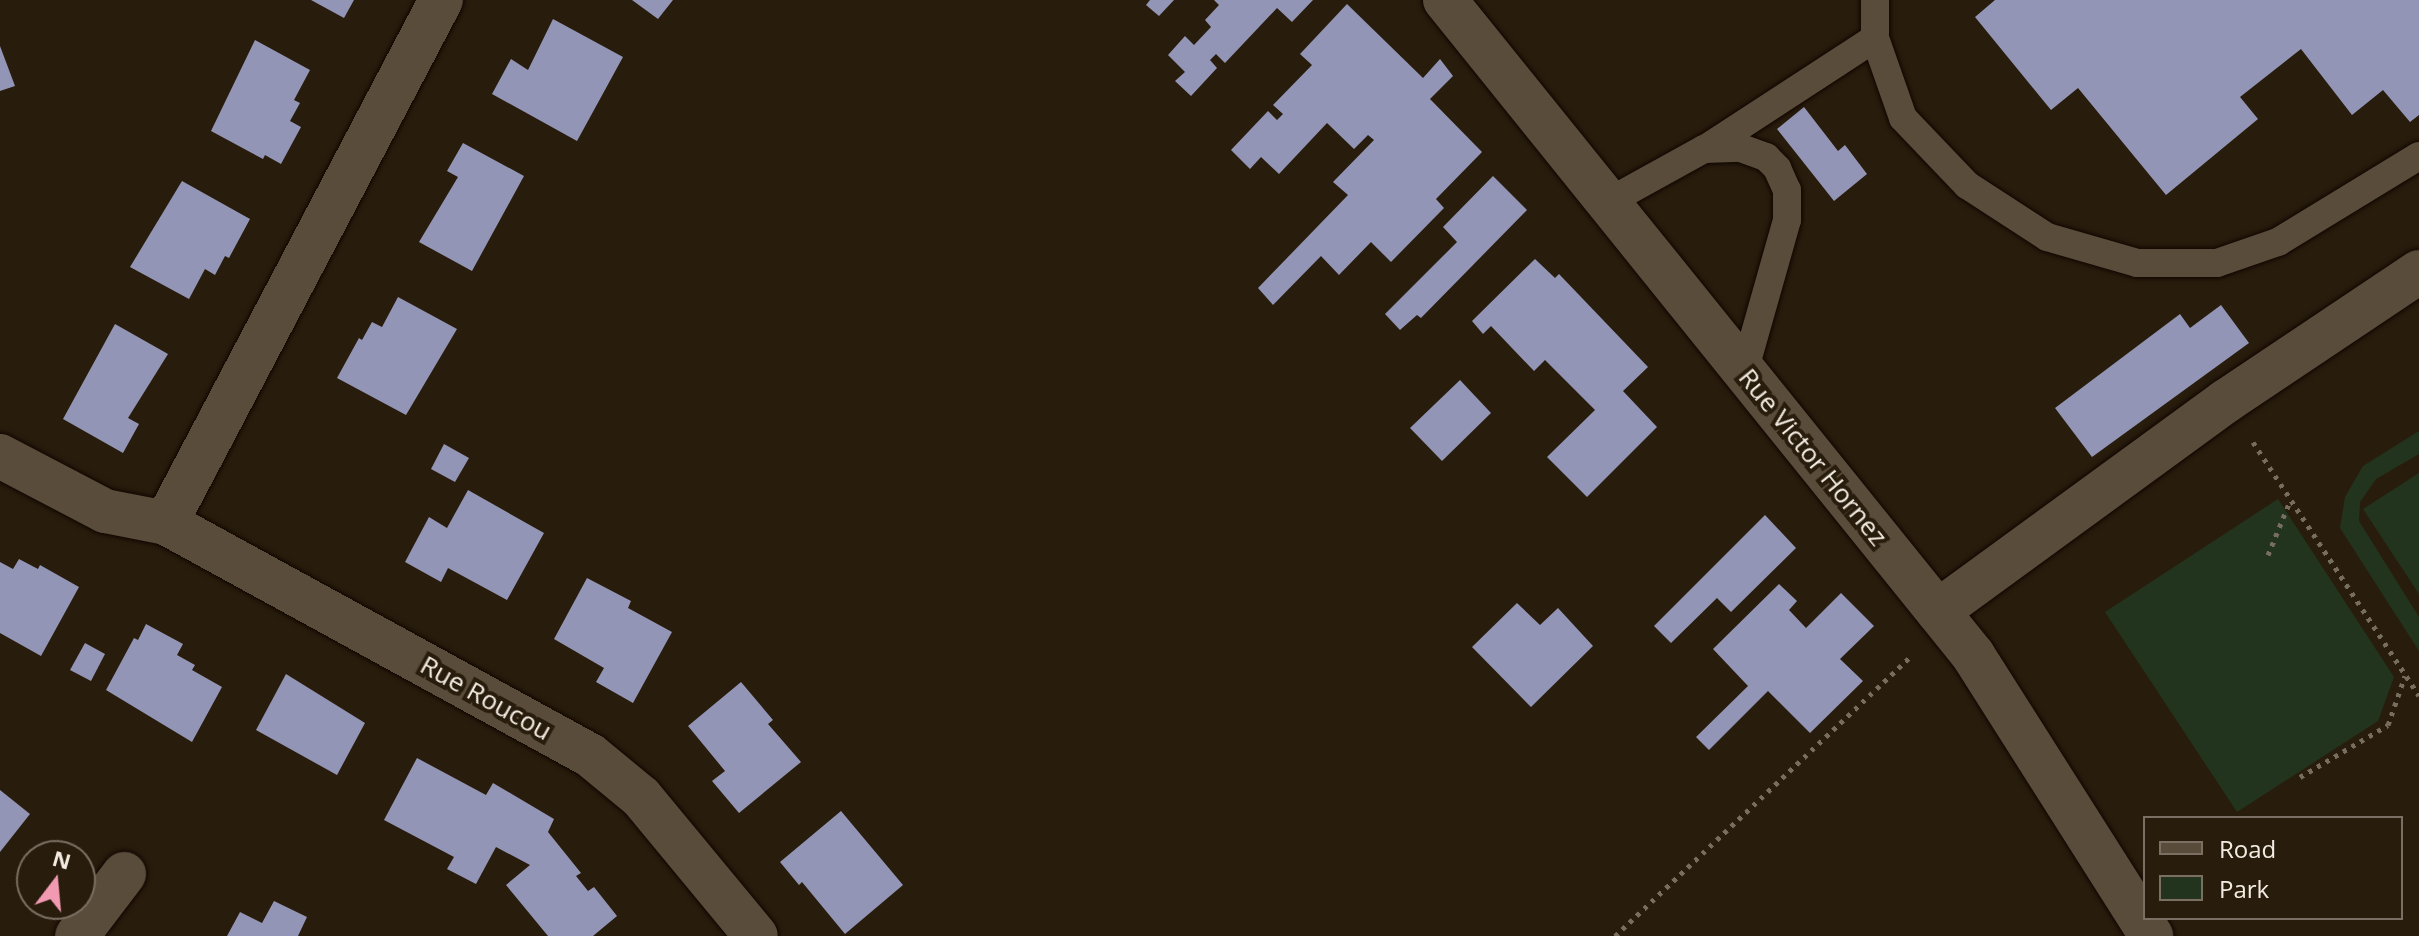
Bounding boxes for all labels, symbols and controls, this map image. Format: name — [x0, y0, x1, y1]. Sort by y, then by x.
street label: Rue Victor Hornez — [1732, 362, 1894, 552]
street label: Rue Roucou — [415, 649, 557, 747]
legend — [2143, 816, 2403, 920]
text: Road — [2219, 832, 2276, 865]
north arrow — [16, 840, 96, 920]
text: N — [49, 842, 75, 876]
text: Park — [2219, 872, 2269, 905]

